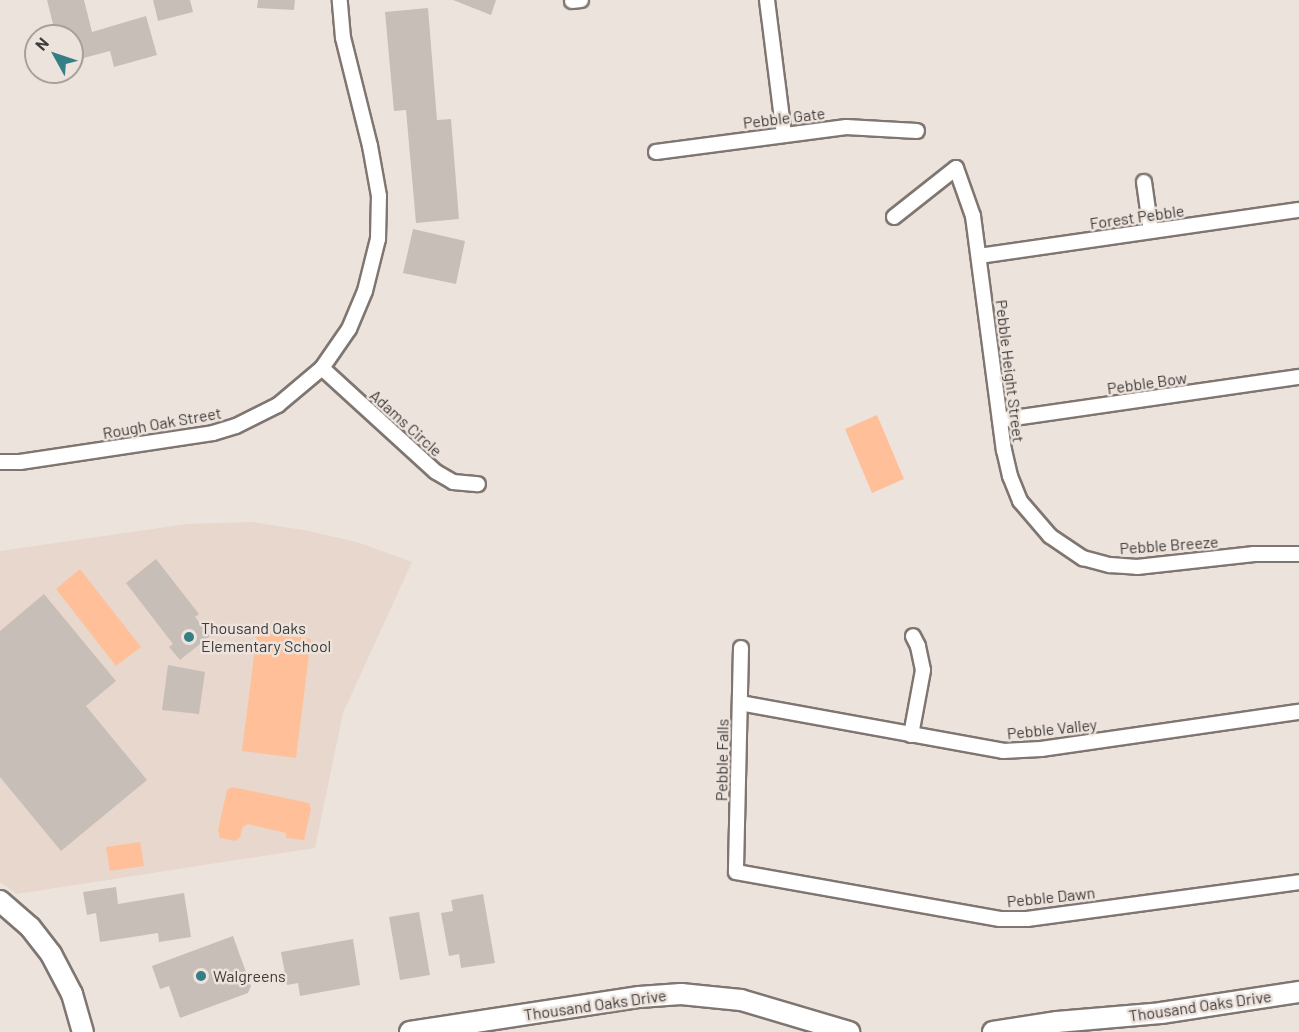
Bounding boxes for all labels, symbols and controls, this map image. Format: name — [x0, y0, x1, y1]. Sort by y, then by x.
north arrow — [24, 24, 84, 84]
text: N — [31, 33, 52, 54]
street label: Pebble Gate — [742, 103, 826, 133]
street label: Forest Pebble — [1088, 201, 1186, 233]
street label: Pebble Height Street — [992, 299, 1028, 443]
street label: Pebble Bow — [1106, 368, 1188, 398]
street label: Adams Circle — [366, 386, 446, 460]
street label: Rough Oak Street — [101, 403, 223, 443]
street label: Pebble Breeze — [1119, 532, 1219, 558]
place label: Thousand Oaks Elementary School — [201, 618, 331, 656]
marker: Thousand Oaks Elementary School — [182, 630, 196, 644]
street label: Pebble Valley — [1006, 715, 1098, 743]
street label: Pebble Falls — [712, 719, 732, 801]
street label: Pebble Dawn — [1006, 883, 1096, 911]
place label: Walgreens — [213, 966, 286, 986]
marker: Walgreens — [194, 969, 208, 983]
street label: Thousand Oaks Drive — [522, 985, 668, 1025]
street label: Thousand Oaks Drive — [1127, 986, 1273, 1026]

